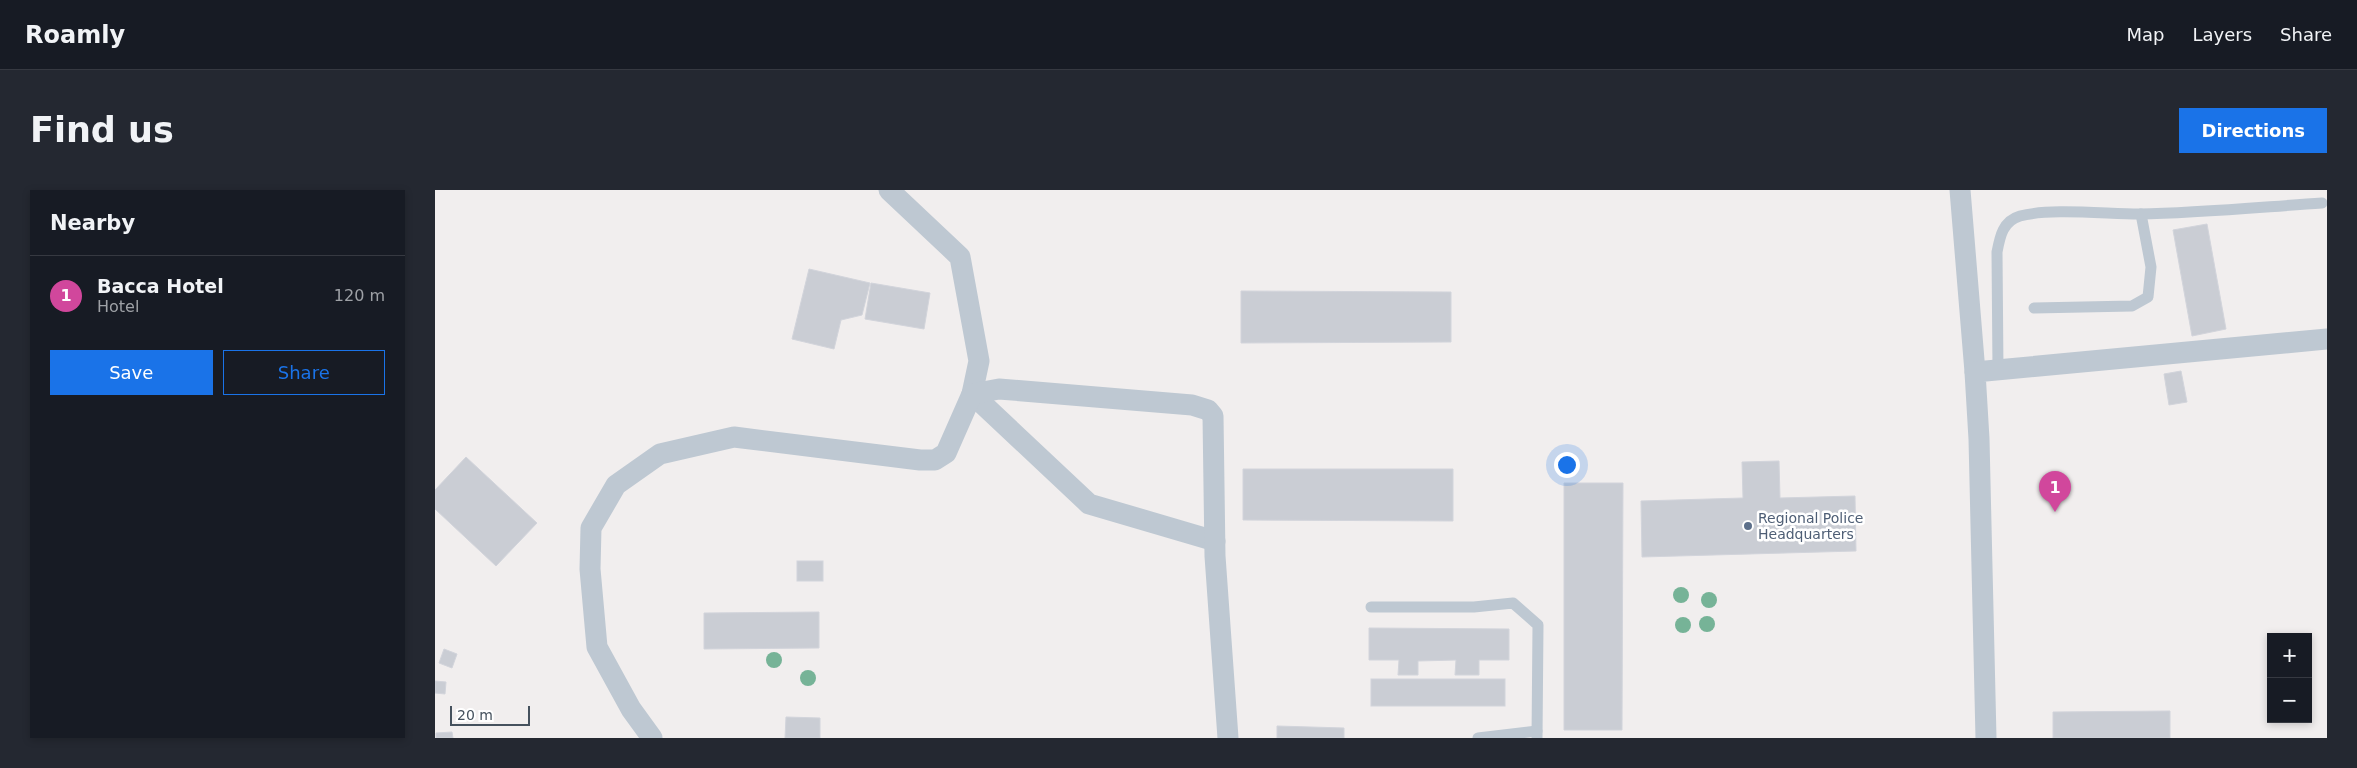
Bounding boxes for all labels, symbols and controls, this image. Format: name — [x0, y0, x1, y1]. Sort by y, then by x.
text: Roamly — [25, 21, 125, 49]
text: Map — [2126, 24, 2164, 45]
text: Layers — [2192, 24, 2252, 45]
text: Share — [2280, 24, 2332, 45]
button: Directions — [2179, 108, 2327, 153]
text: Find us — [30, 110, 174, 150]
text: Nearby — [50, 211, 135, 235]
text: Bacca Hotel — [97, 275, 224, 297]
text: 1 — [60, 286, 72, 305]
text: 120 m — [334, 286, 385, 305]
text: Hotel — [97, 297, 139, 316]
button: Save — [50, 350, 213, 395]
button: Share — [223, 350, 385, 395]
your location — [1554, 452, 1580, 478]
pin: 1 — [2039, 471, 2071, 512]
place label: Regional Police Headquarters — [1758, 510, 1863, 542]
marker: Regional Police Headquarters — [1742, 520, 1754, 532]
map controls — [2267, 633, 2312, 723]
button: + — [2267, 633, 2312, 678]
button: − — [2267, 678, 2312, 723]
scale bar — [450, 703, 530, 726]
text: 20 m — [457, 707, 493, 723]

